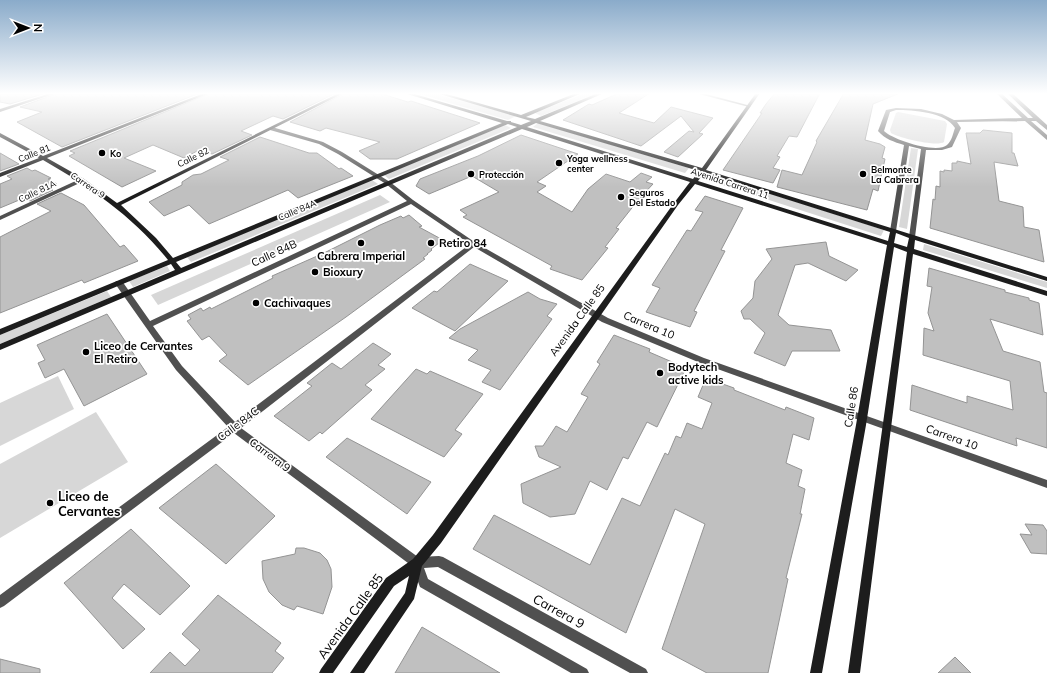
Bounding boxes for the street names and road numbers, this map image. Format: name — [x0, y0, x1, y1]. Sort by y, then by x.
street label: Calle 81 — [16, 142, 52, 164]
street label: Calle 82 — [175, 145, 211, 169]
street label: Avenida Carrera 11 — [690, 165, 770, 201]
street label: Carrera 9 — [69, 169, 107, 201]
street label: Calle 81A — [16, 177, 58, 205]
street label: Calle 84A — [276, 197, 318, 223]
street label: Calle 84B — [249, 236, 299, 270]
street label: Avenida Calle 85 — [546, 281, 608, 359]
street label: Carrera 10 — [621, 308, 677, 342]
street label: Calle 86 — [841, 385, 861, 428]
street label: Calle 84C — [214, 404, 262, 444]
street label: Carrera 10 — [924, 421, 980, 453]
street label: Carrera 9 — [247, 435, 293, 475]
street label: Avenida Calle 85 — [314, 570, 386, 662]
street label: Carrera 9 — [530, 590, 588, 632]

